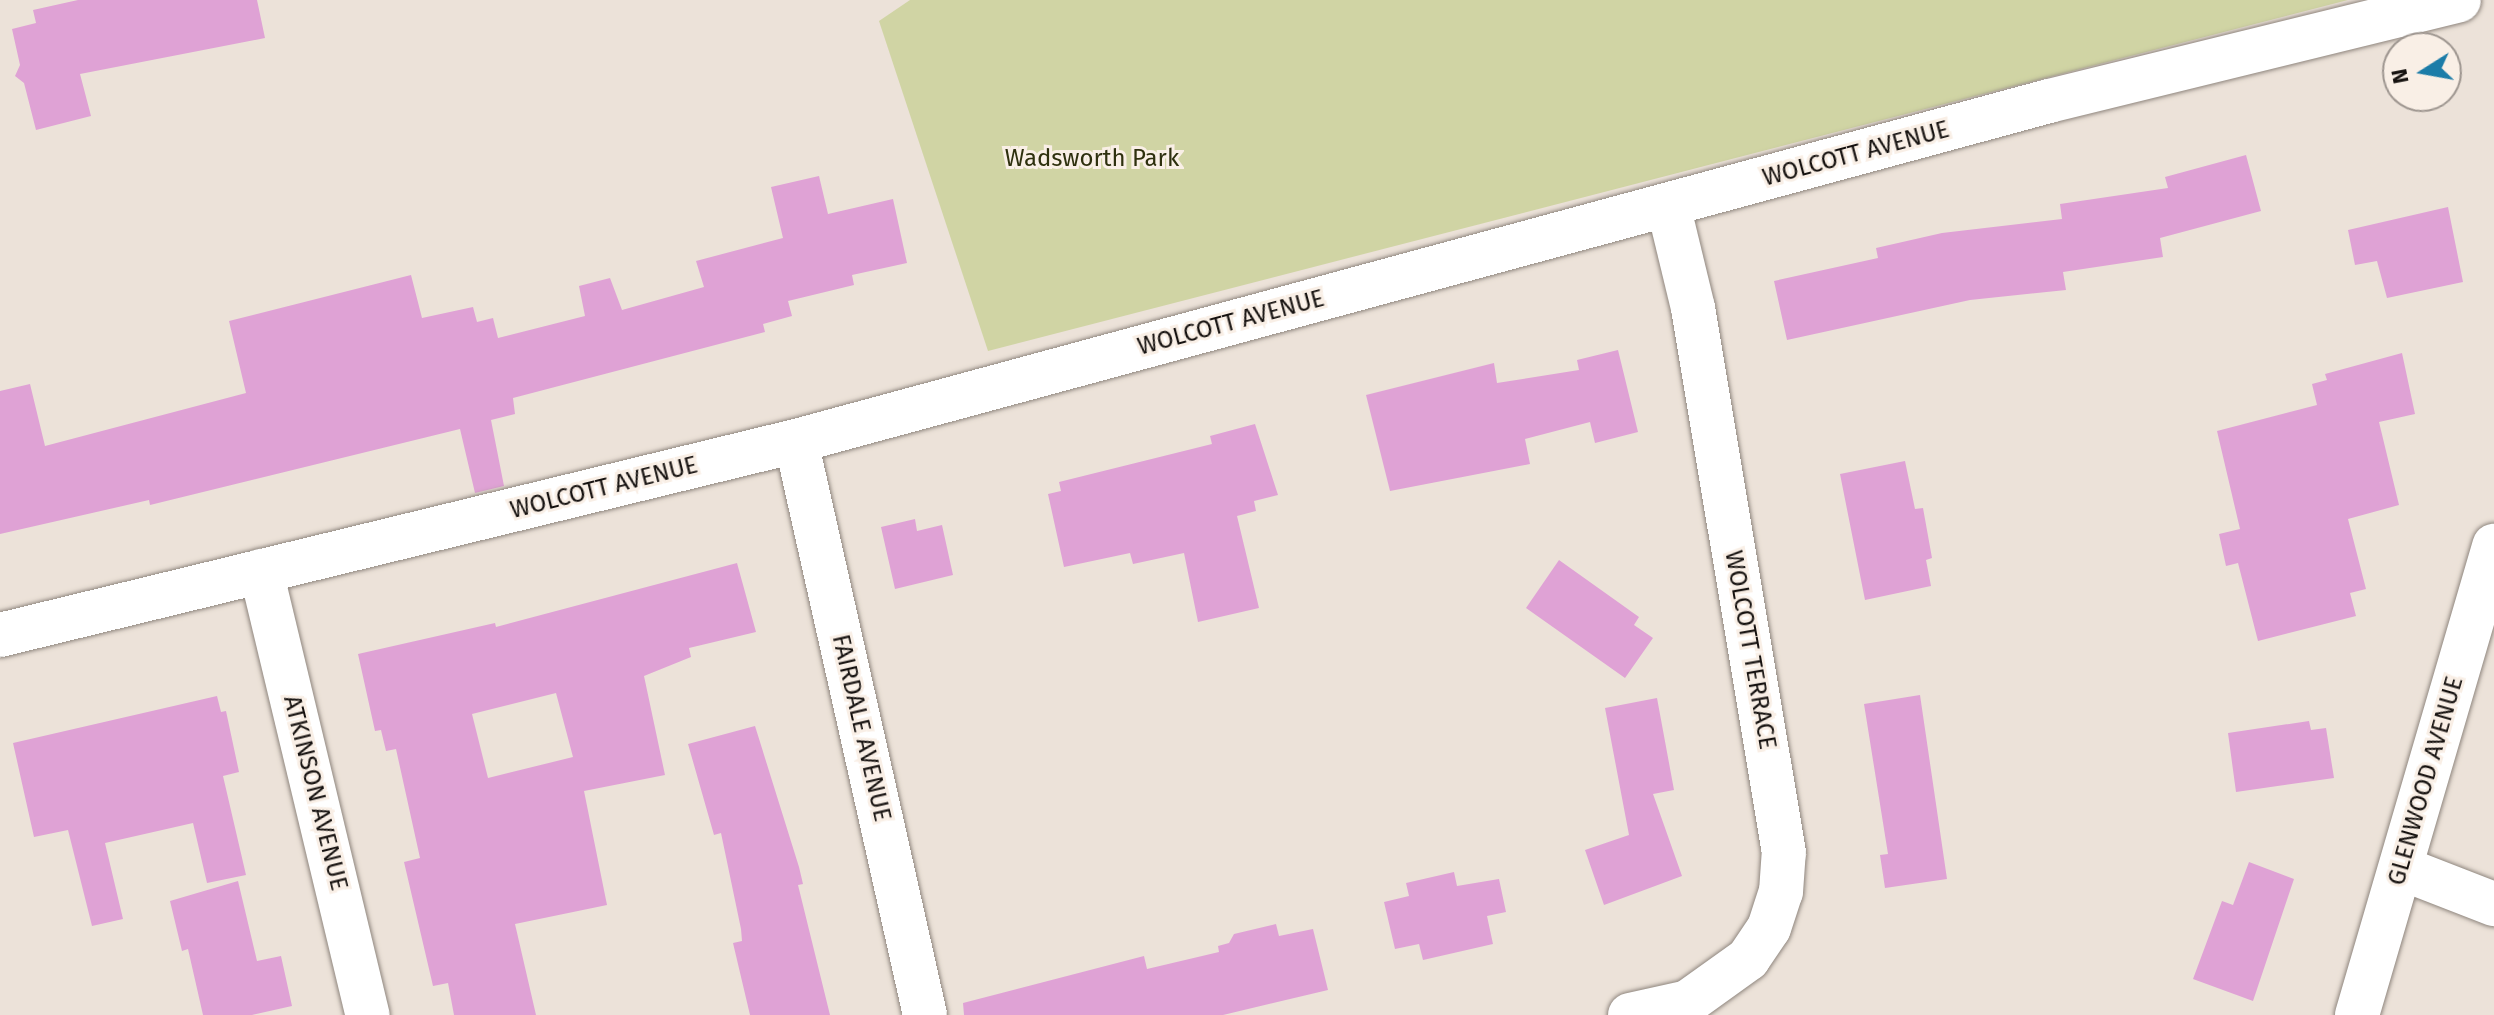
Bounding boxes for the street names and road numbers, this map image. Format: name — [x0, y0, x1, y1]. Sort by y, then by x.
street label: WOLCOTT AVENUE — [1760, 115, 1952, 193]
street label: WOLCOTT AVENUE — [1135, 284, 1327, 362]
street label: WOLCOTT AVENUE — [507, 451, 701, 525]
street label: WOLCOTT TERRACE — [1718, 548, 1782, 752]
street label: FAIRDALE AVENUE — [826, 632, 896, 824]
street label: GLENWOOD AVENUE — [2382, 673, 2470, 889]
street label: ATKINSON AVENUE — [277, 693, 353, 893]

